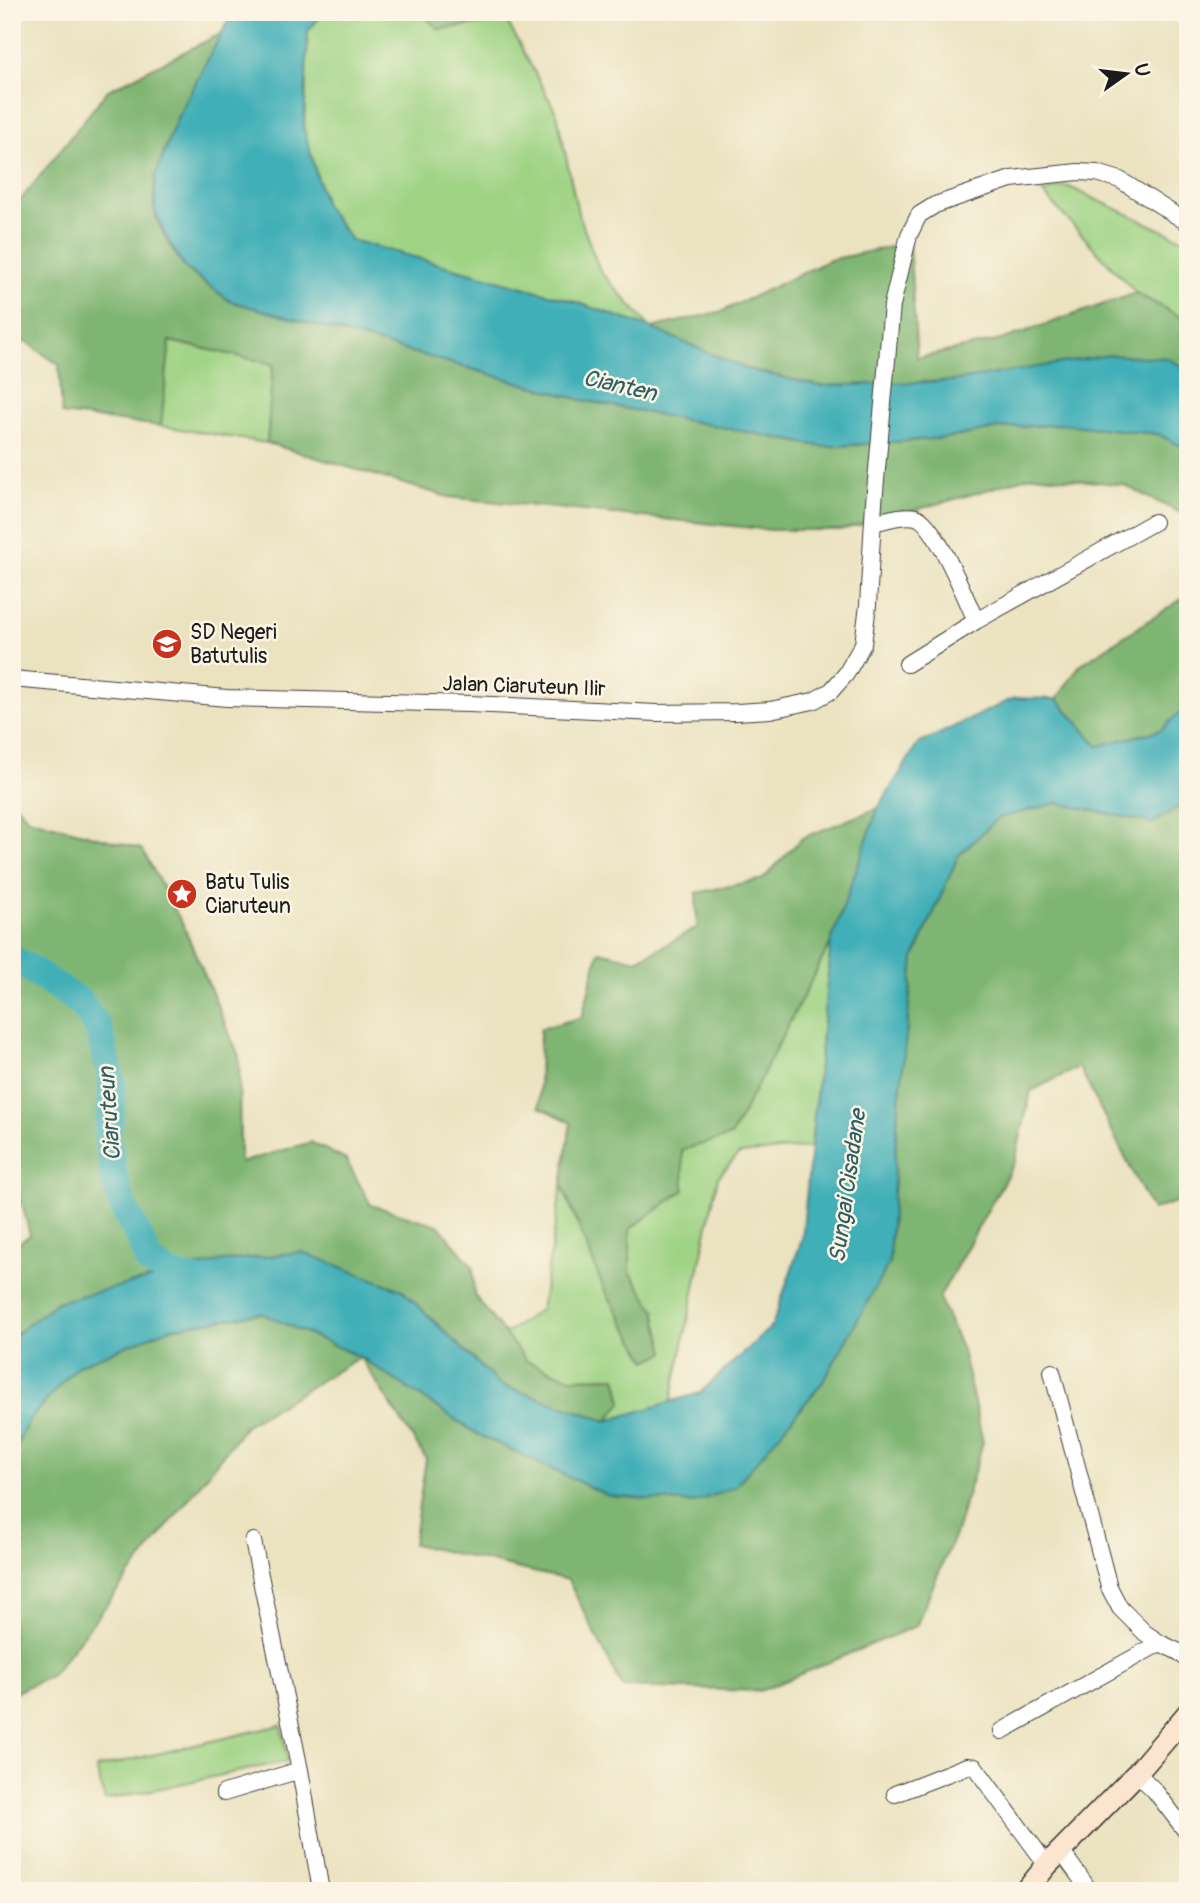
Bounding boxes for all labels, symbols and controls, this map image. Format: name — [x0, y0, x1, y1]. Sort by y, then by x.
north arrow — [1092, 38, 1162, 108]
text: U — [1128, 61, 1155, 79]
water label: Cianten — [580, 363, 660, 408]
place label: SD Negeri Batutulis — [190, 619, 277, 670]
school or university icon: SD Negeri Batutulis — [150, 627, 184, 661]
street label: Jalan Ciaruteun Ilir — [442, 670, 606, 703]
place label: Batu Tulis Ciaruteun — [205, 869, 291, 920]
place icon: Batu Tulis Ciaruteun — [165, 877, 199, 911]
water label: Ciaruteun — [92, 1065, 127, 1162]
water label: Sungai Cisadane — [822, 1105, 873, 1264]

